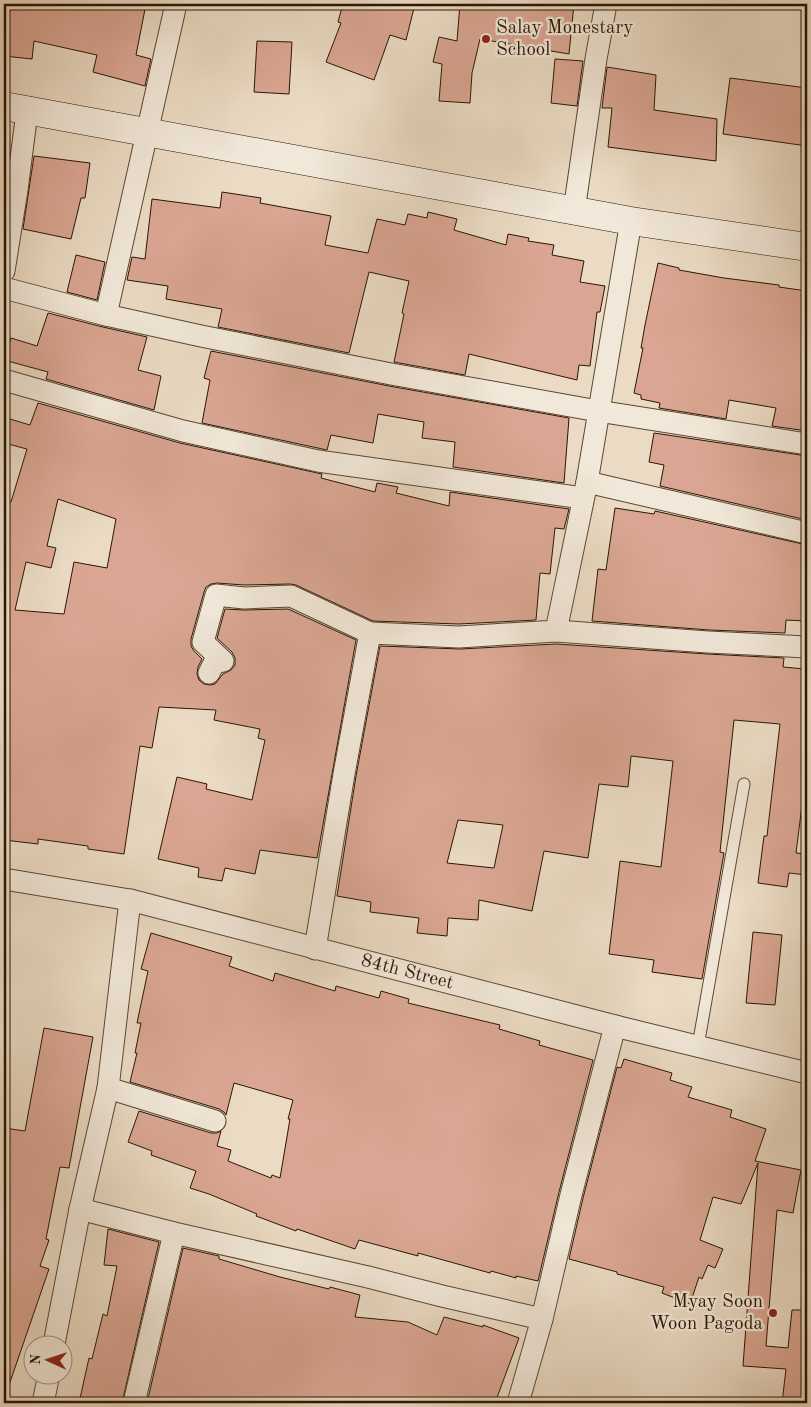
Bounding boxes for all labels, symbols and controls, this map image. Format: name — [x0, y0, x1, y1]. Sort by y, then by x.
place label: Salay Monestary School — [496, 19, 633, 60]
marker: Salay Monestary School — [480, 33, 492, 45]
street label: 84th Street — [359, 951, 455, 993]
place label: Myay Soon Woon Pagoda — [650, 1293, 764, 1334]
marker: Myay Soon Woon Pagoda — [767, 1307, 779, 1319]
north arrow — [22, 1334, 72, 1384]
text: N — [29, 1353, 43, 1365]

